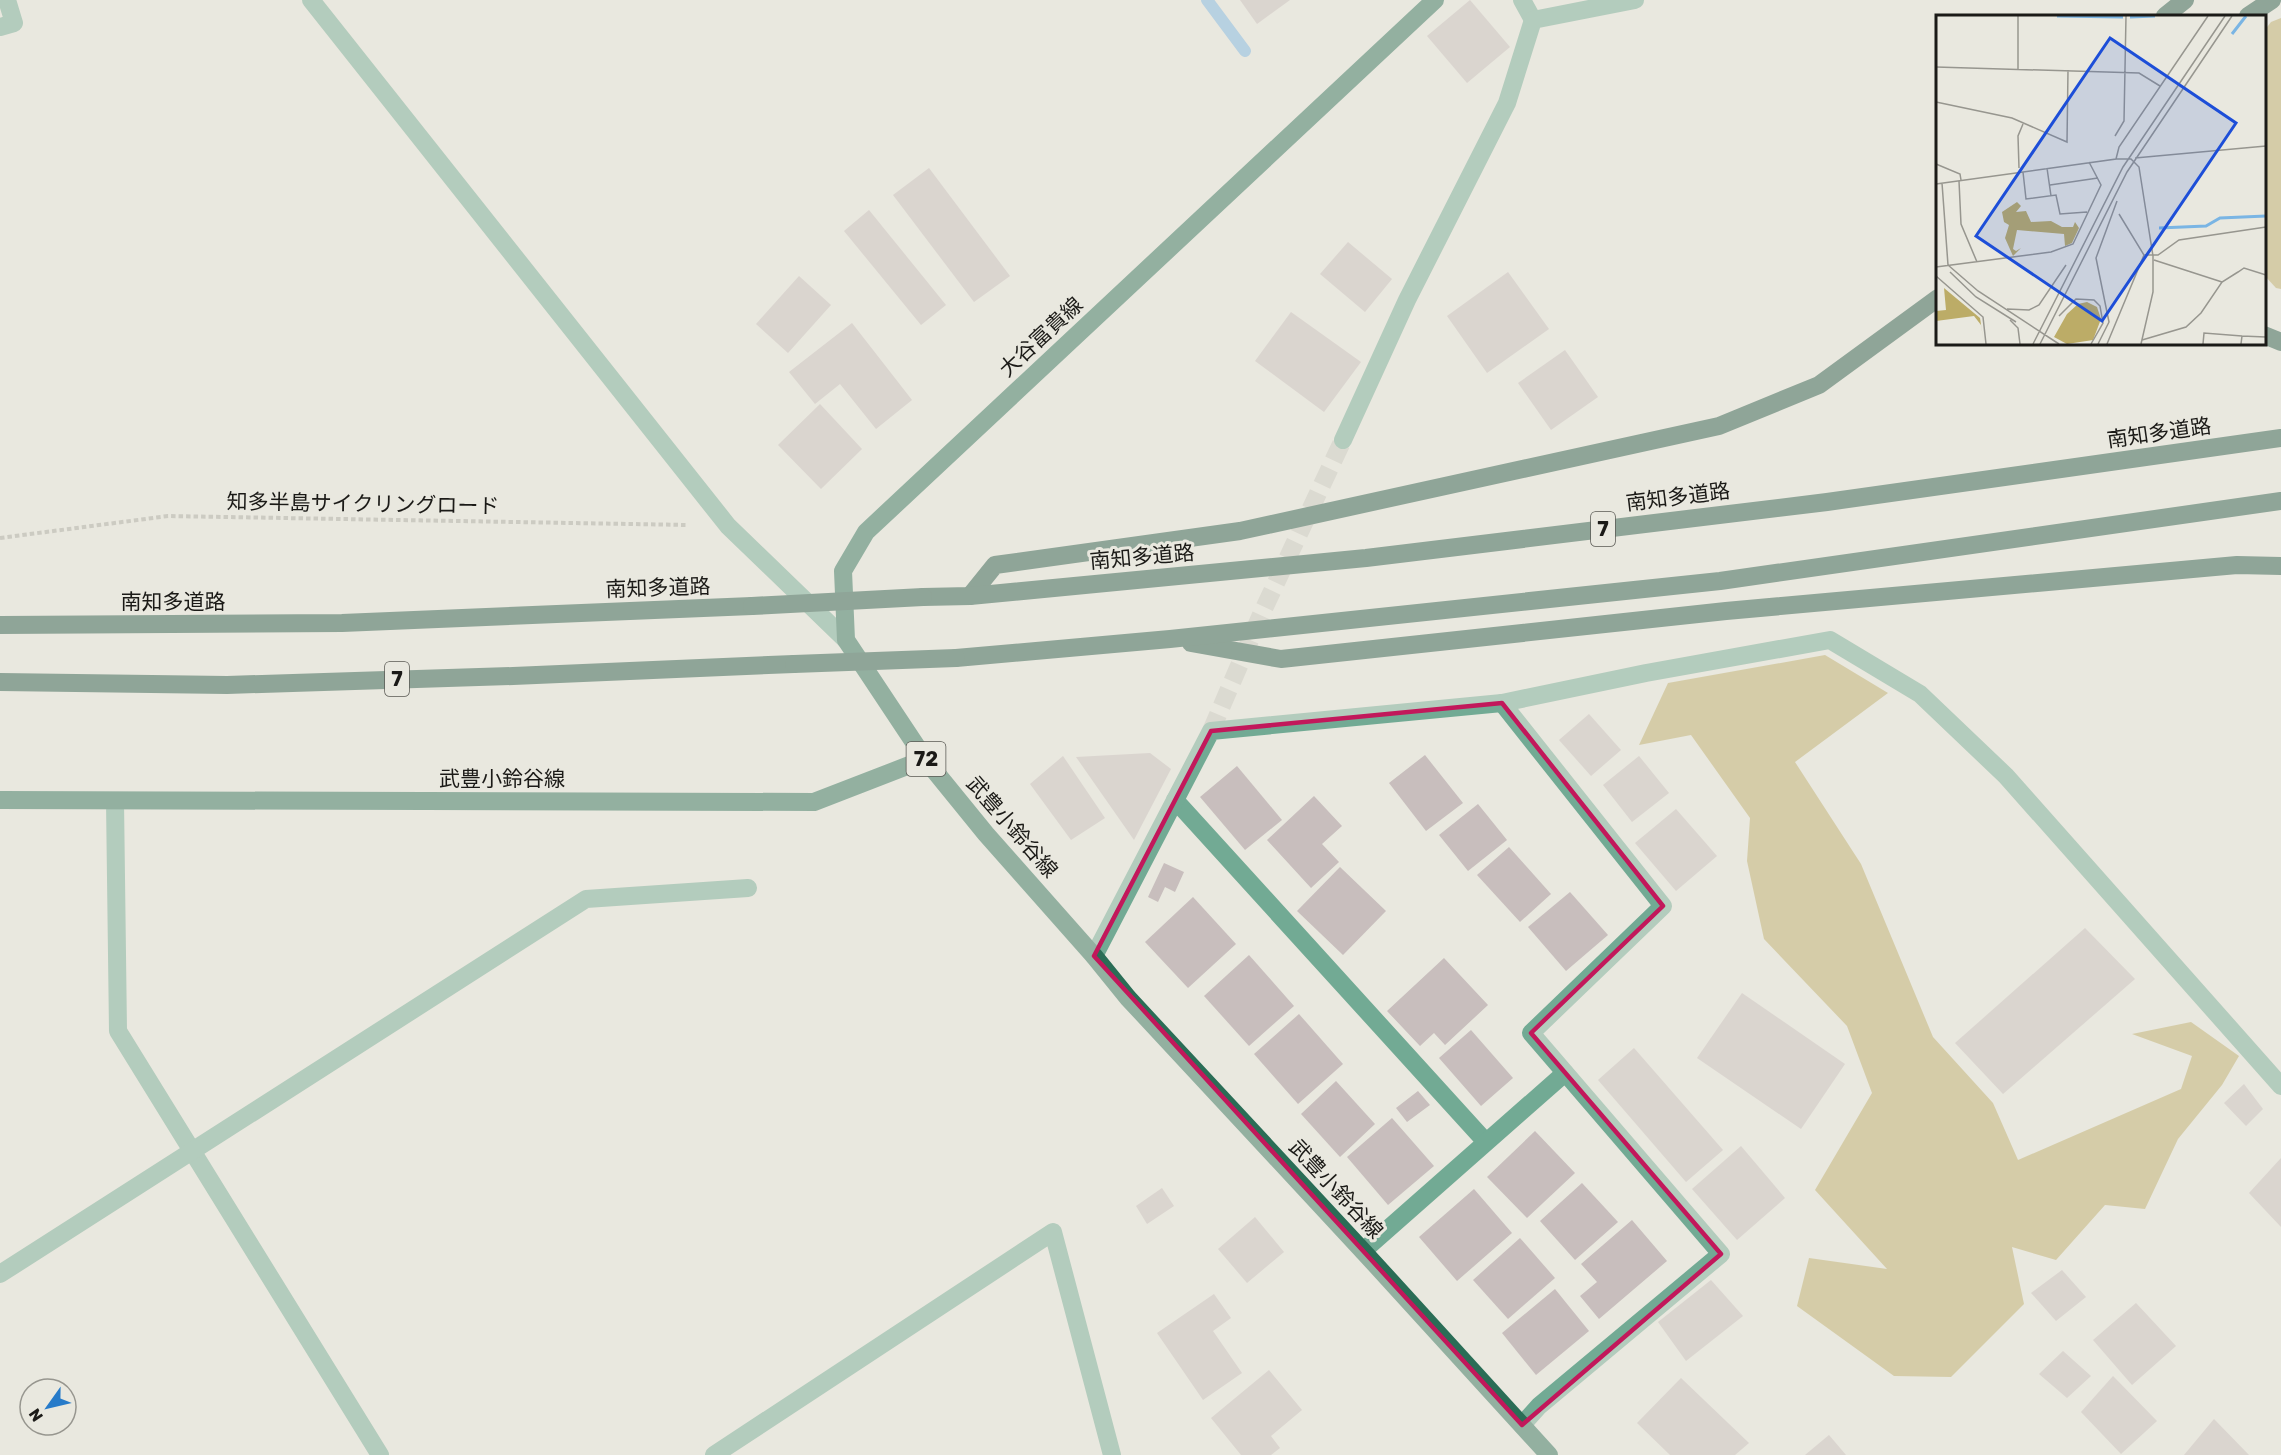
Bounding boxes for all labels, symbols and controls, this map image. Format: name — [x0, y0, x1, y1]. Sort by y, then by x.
inset map — [1936, 15, 2266, 345]
street label: 大谷富貴線 — [994, 292, 1088, 382]
street label: 南知多道路 — [2105, 413, 2213, 452]
street label: 南知多道路 — [1624, 478, 1732, 515]
street label: 知多半島サイクリングロード — [227, 489, 500, 518]
road number: 7 — [1591, 512, 1615, 546]
street label: 南知多道路 — [1089, 539, 1195, 574]
street label: 南知多道路 — [605, 573, 711, 602]
street label: 南知多道路 — [121, 589, 226, 614]
road number: 7 — [385, 662, 409, 696]
road number: 72 — [906, 742, 946, 776]
street label: 武豊小鈴谷線 — [439, 766, 565, 791]
street label: 武豊小鈴谷線 — [962, 771, 1063, 882]
street label: 武豊小鈴谷線 — [1284, 1134, 1388, 1243]
north arrow — [18, 1377, 78, 1437]
text: N — [25, 1405, 47, 1425]

